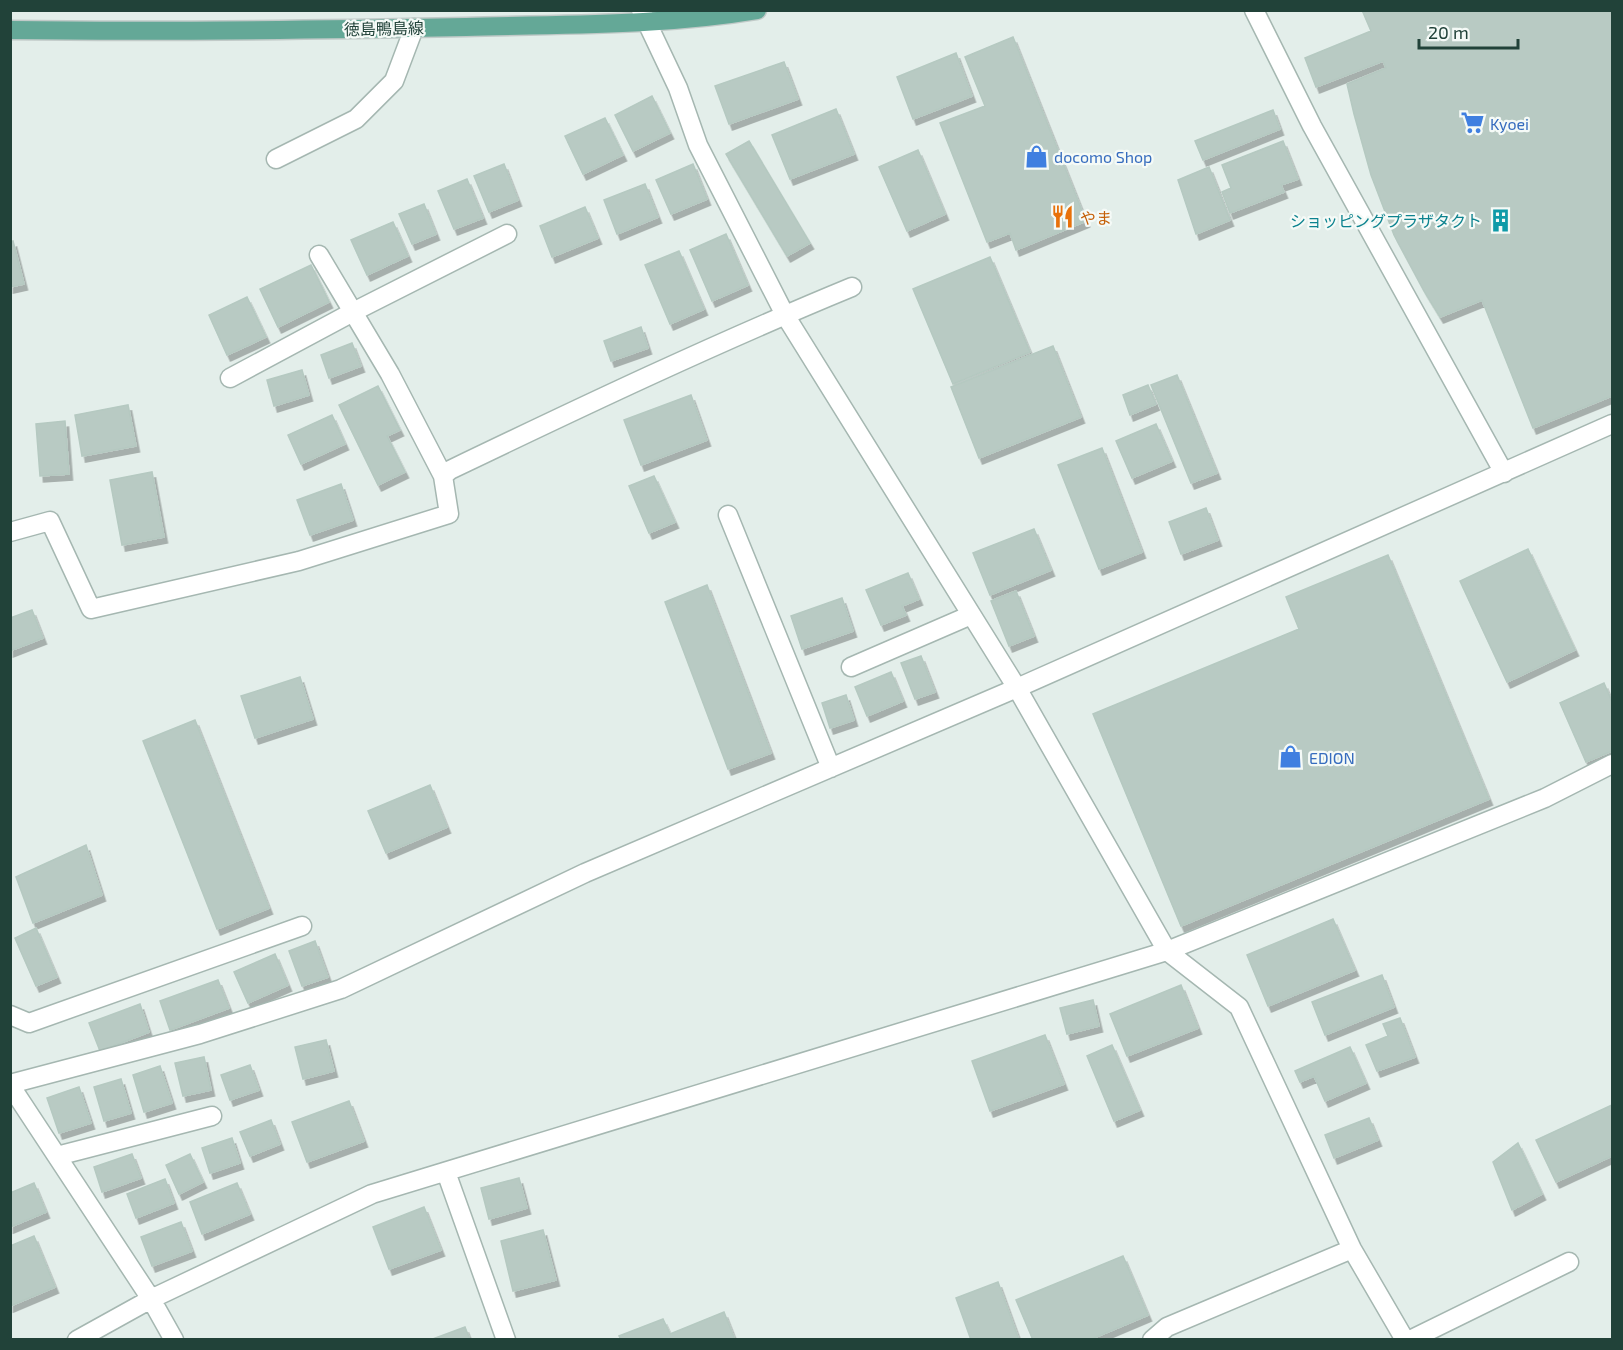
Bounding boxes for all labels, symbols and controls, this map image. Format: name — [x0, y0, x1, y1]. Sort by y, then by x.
scale bar — [1419, 12, 1518, 50]
street label: 徳島鴨島線 — [344, 18, 424, 38]
text: 20 m — [1428, 21, 1469, 43]
supermarket icon: Kyoei — [1459, 110, 1485, 136]
place label: Kyoei — [1490, 114, 1529, 133]
shop icon: docomo Shop — [1023, 143, 1049, 169]
place label: docomo Shop — [1054, 147, 1152, 166]
restaurant icon: やま — [1049, 204, 1075, 230]
building icon: ショッピングプラザタクト — [1487, 207, 1513, 233]
place label: やま — [1080, 208, 1112, 227]
place label: ショッピングプラザタクト — [1290, 211, 1482, 230]
shop icon: EDION — [1278, 744, 1304, 770]
place label: EDION — [1309, 748, 1355, 767]

